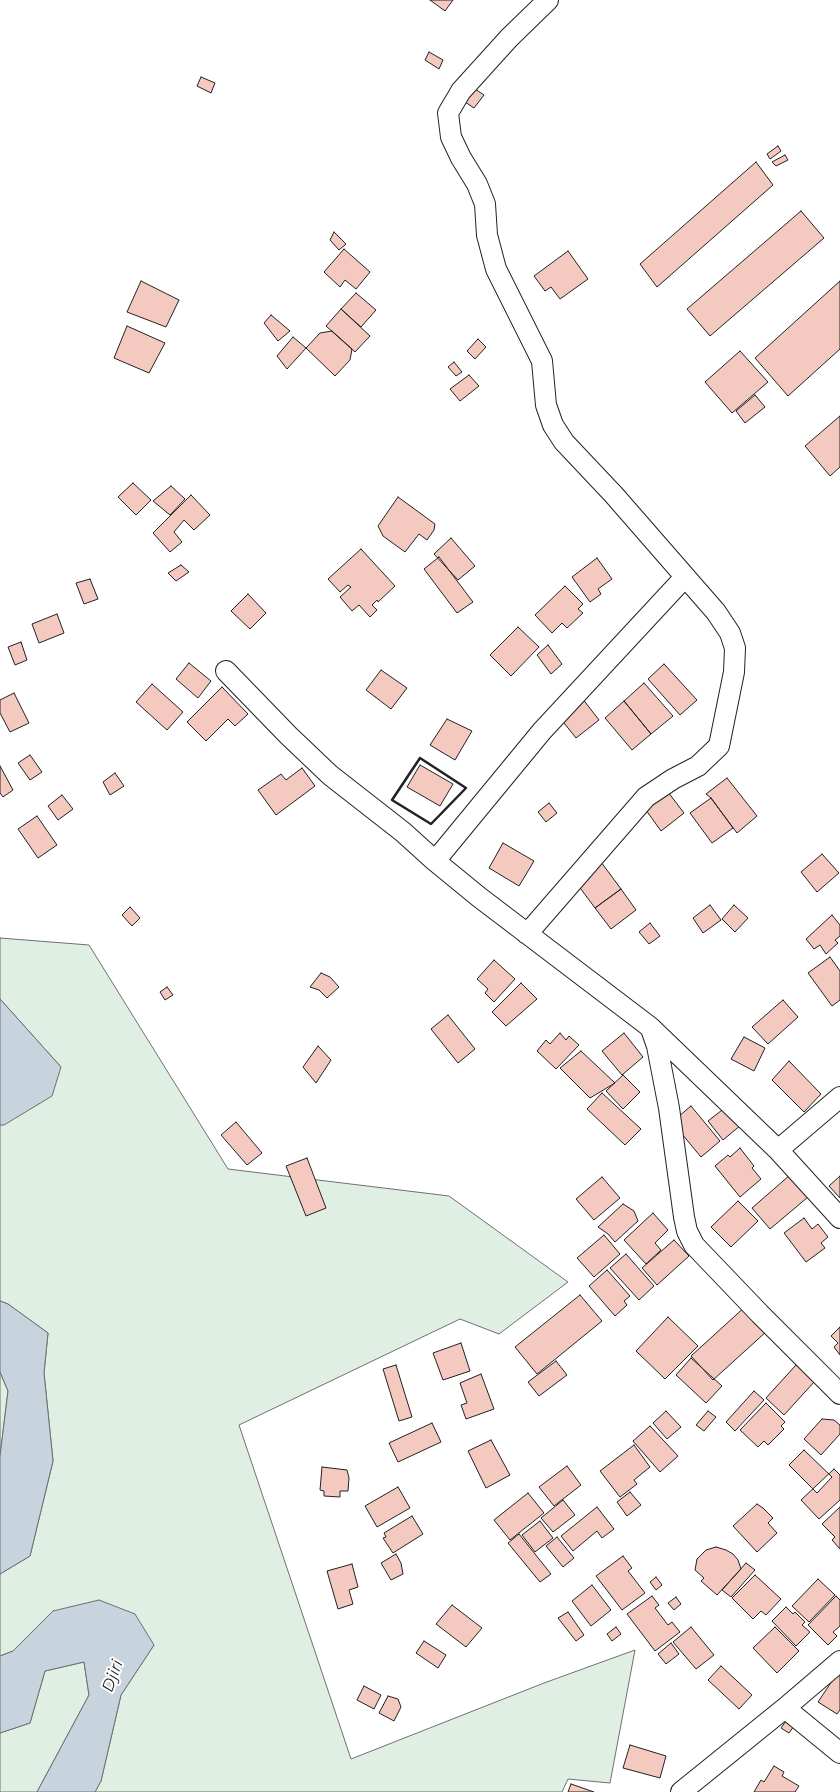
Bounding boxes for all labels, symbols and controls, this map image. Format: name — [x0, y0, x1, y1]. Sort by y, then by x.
water label: Djiri — [98, 1657, 128, 1695]

